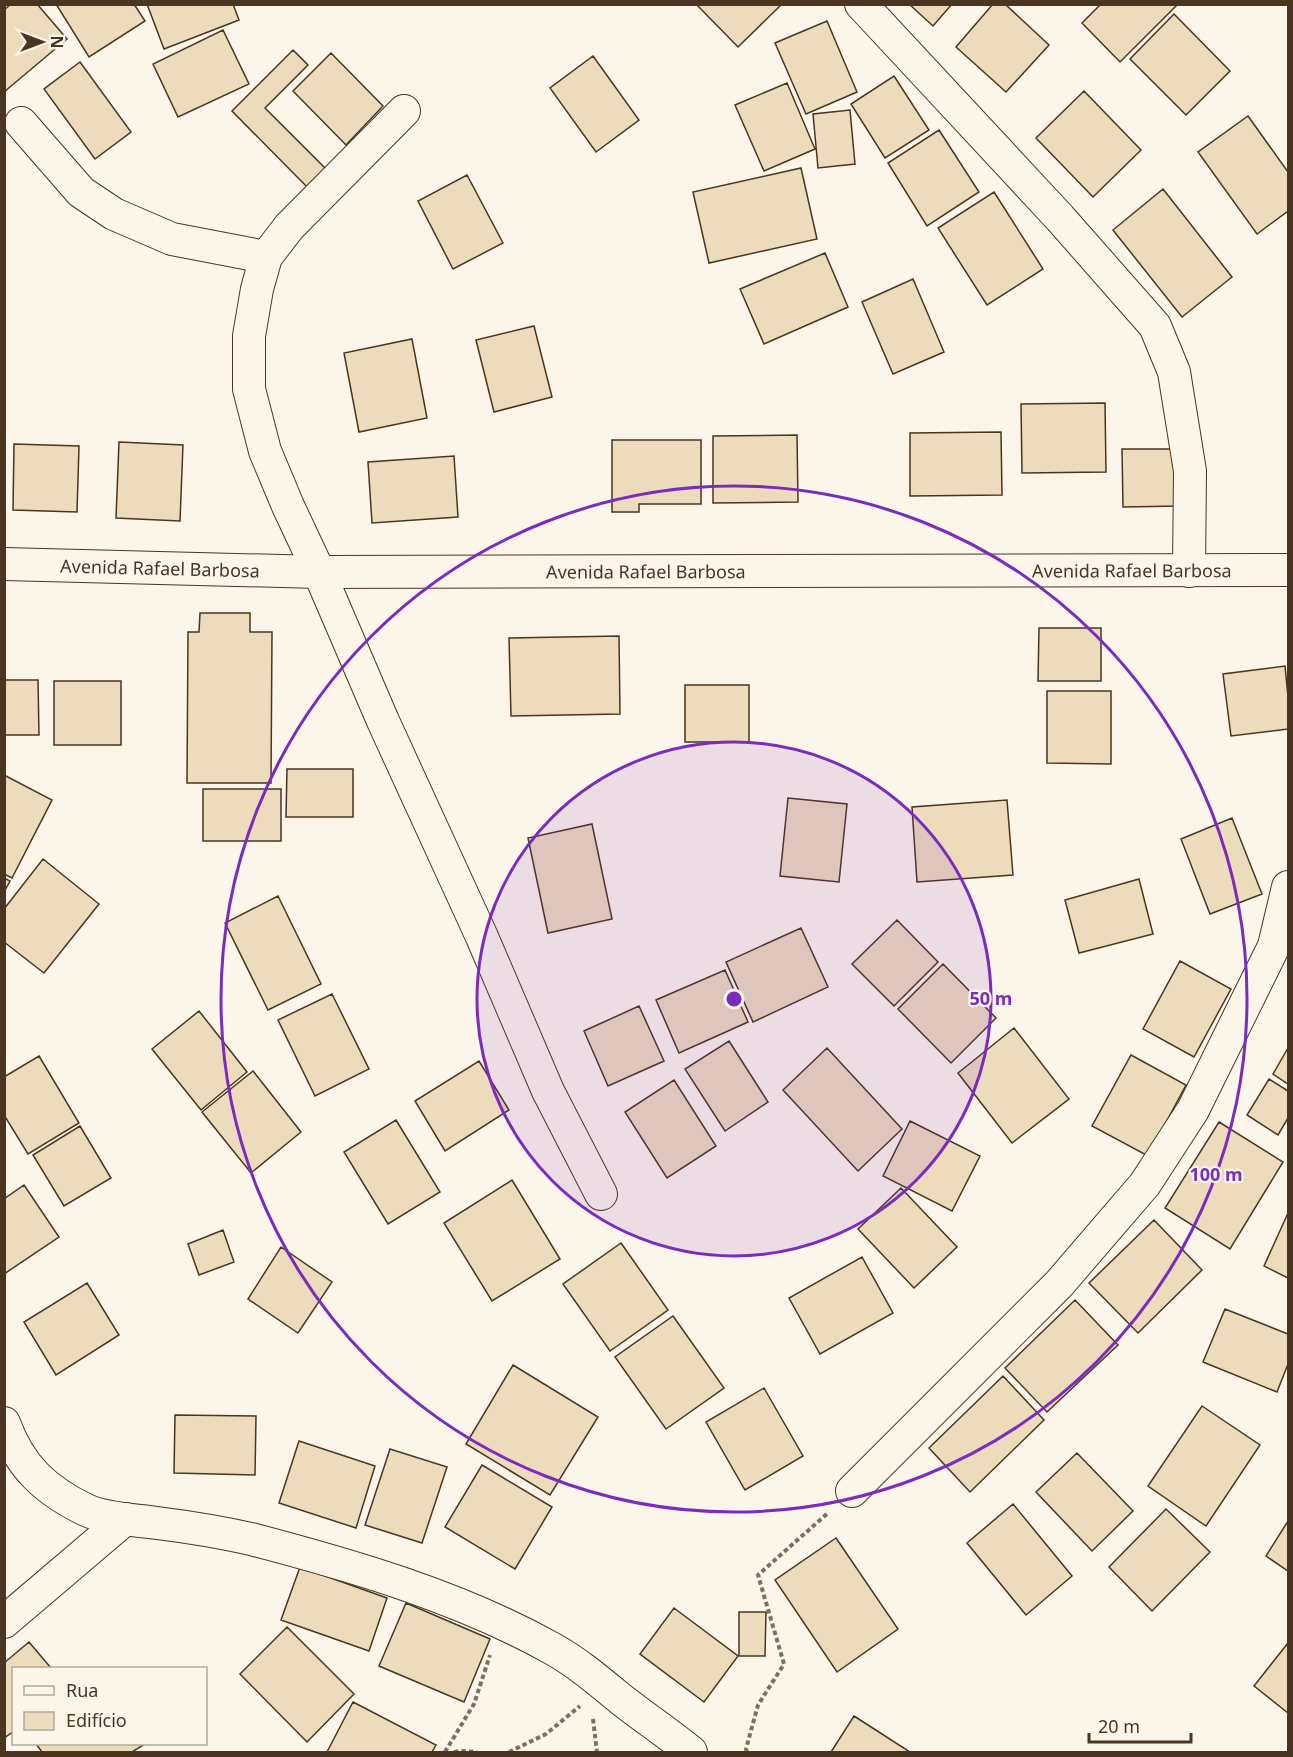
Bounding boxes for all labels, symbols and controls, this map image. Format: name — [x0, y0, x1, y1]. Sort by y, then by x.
north arrow — [12, 12, 72, 72]
text: N — [46, 35, 68, 49]
street label: Avenida Rafael Barbosa — [60, 553, 260, 582]
street label: Avenida Rafael Barbosa — [1032, 558, 1232, 583]
street label: Avenida Rafael Barbosa — [546, 559, 746, 584]
text: 50 m — [970, 986, 1012, 1010]
centre of rings — [724, 989, 744, 1009]
text: 100 m — [1189, 1162, 1243, 1186]
legend — [12, 1667, 207, 1745]
text: Rua — [66, 1678, 98, 1702]
scale bar — [1089, 1706, 1191, 1744]
text: Edifício — [66, 1708, 127, 1732]
text: 20 m — [1098, 1714, 1140, 1738]

